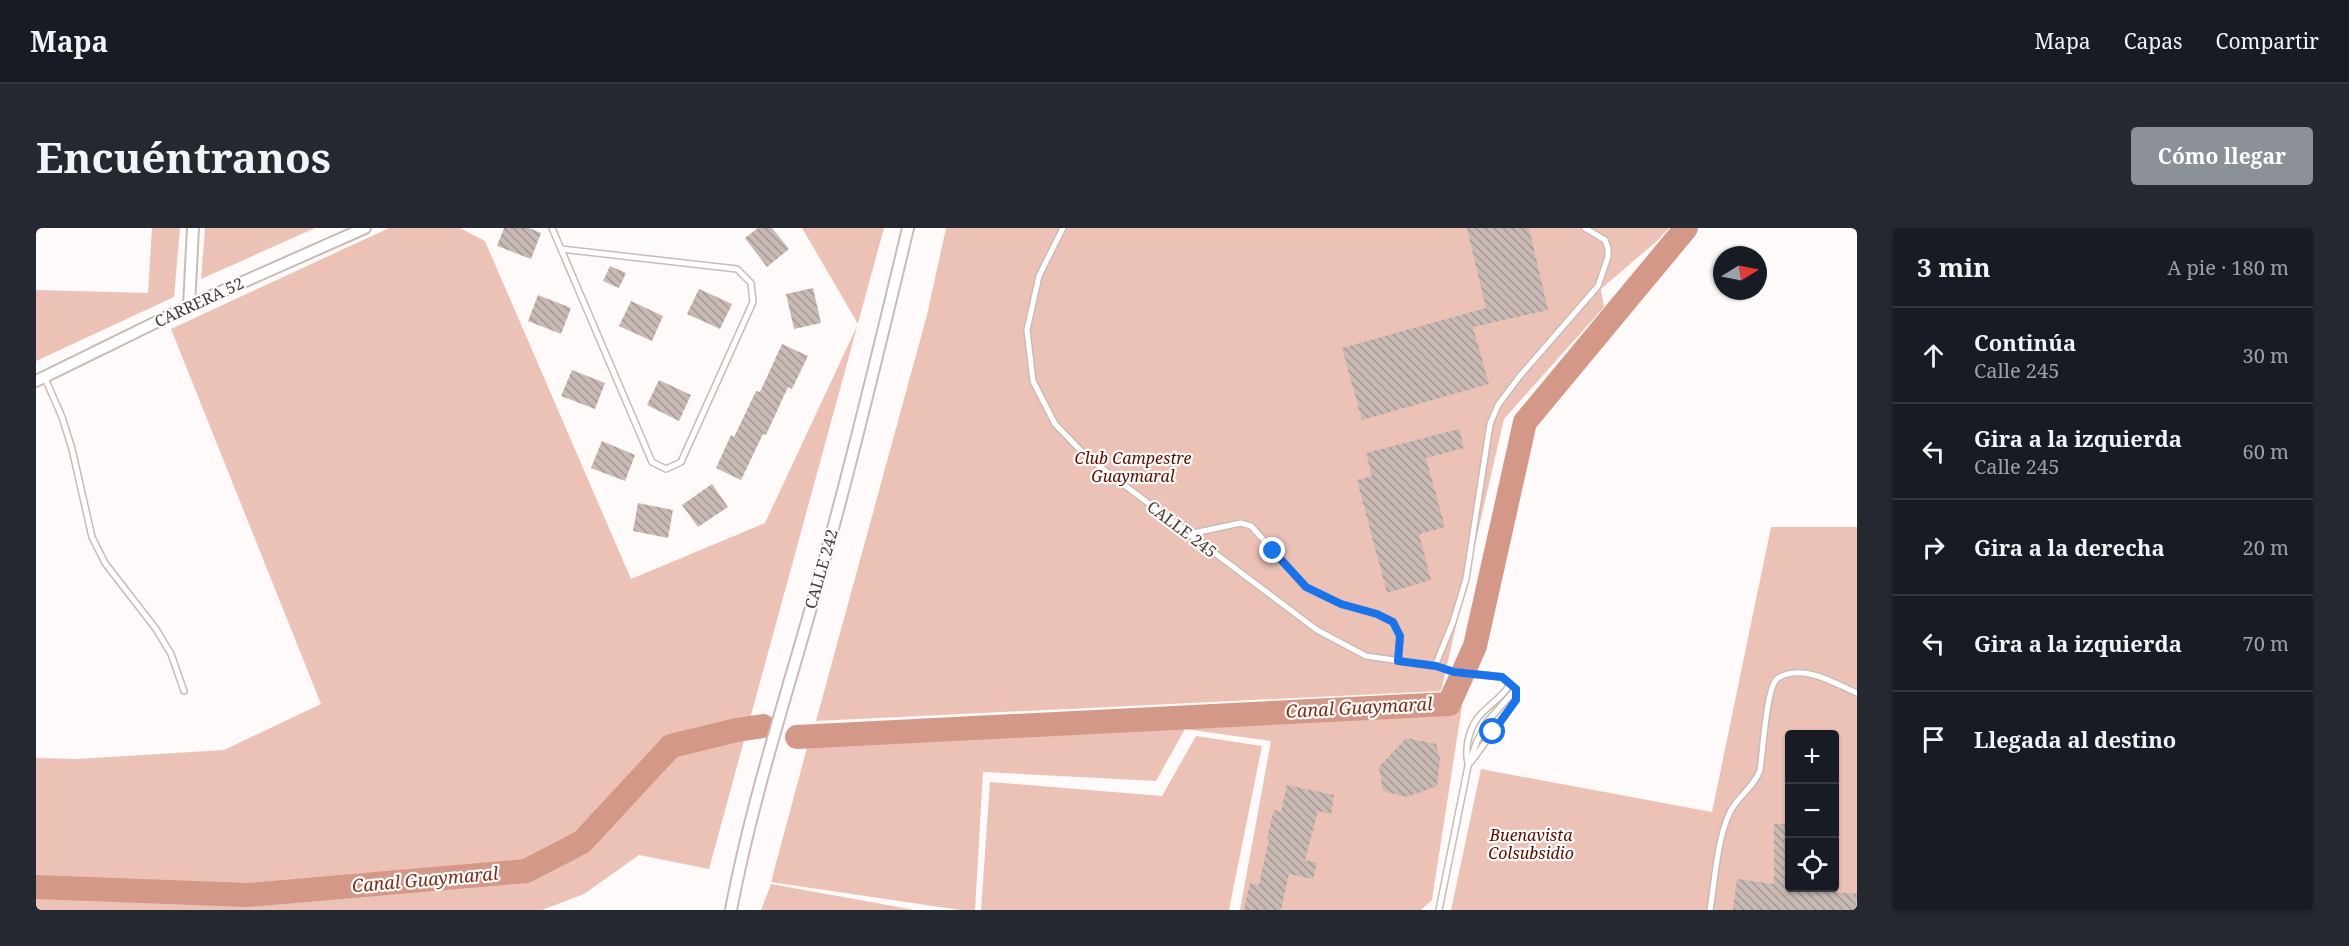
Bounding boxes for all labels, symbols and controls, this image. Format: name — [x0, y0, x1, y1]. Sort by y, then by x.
text: Mapa — [30, 22, 108, 60]
text: Mapa — [2034, 27, 2091, 55]
text: Capas — [2124, 27, 2183, 55]
text: Compartir — [2216, 27, 2319, 55]
button: Cómo llegar — [2131, 127, 2313, 185]
text: Encuéntranos — [36, 128, 331, 185]
north arrow — [1713, 246, 1767, 300]
text: 3 min — [1917, 249, 1991, 285]
text: A pie · 180 m — [2167, 254, 2289, 281]
street label: CARRERA 52 — [151, 272, 247, 332]
text: Continúa — [1974, 327, 2076, 357]
icon: ahead — [1917, 339, 1950, 372]
text: 30 m — [2243, 342, 2289, 369]
text: Calle 245 — [1974, 357, 2059, 384]
text: Gira a la izquierda — [1974, 423, 2182, 453]
icon: left — [1917, 435, 1950, 468]
text: 60 m — [2243, 438, 2289, 465]
park label: Club Campestre Guaymaral — [1075, 447, 1191, 487]
text: Calle 245 — [1974, 453, 2059, 480]
street label: CALLE 245 — [1143, 496, 1221, 562]
street label: CALLE 242 — [799, 527, 843, 611]
icon: right — [1917, 531, 1950, 564]
text: Gira a la derecha — [1974, 532, 2165, 562]
text: 20 m — [2243, 534, 2289, 561]
route end — [1259, 537, 1285, 563]
icon: left — [1917, 627, 1950, 660]
text: Gira a la izquierda — [1974, 628, 2182, 658]
text: 70 m — [2243, 630, 2289, 657]
water label: Canal Guaymaral — [1285, 691, 1433, 723]
route start — [1479, 718, 1505, 744]
icon: arrive — [1917, 723, 1950, 756]
text: Llegada al destino — [1974, 724, 2176, 754]
map controls — [1785, 730, 1839, 892]
button: + — [1785, 730, 1839, 784]
button: − — [1785, 784, 1839, 838]
park label: Buenavista Colsubsidio — [1488, 824, 1574, 864]
button: locate — [1785, 838, 1839, 892]
water label: Canal Guaymaral — [351, 861, 500, 897]

